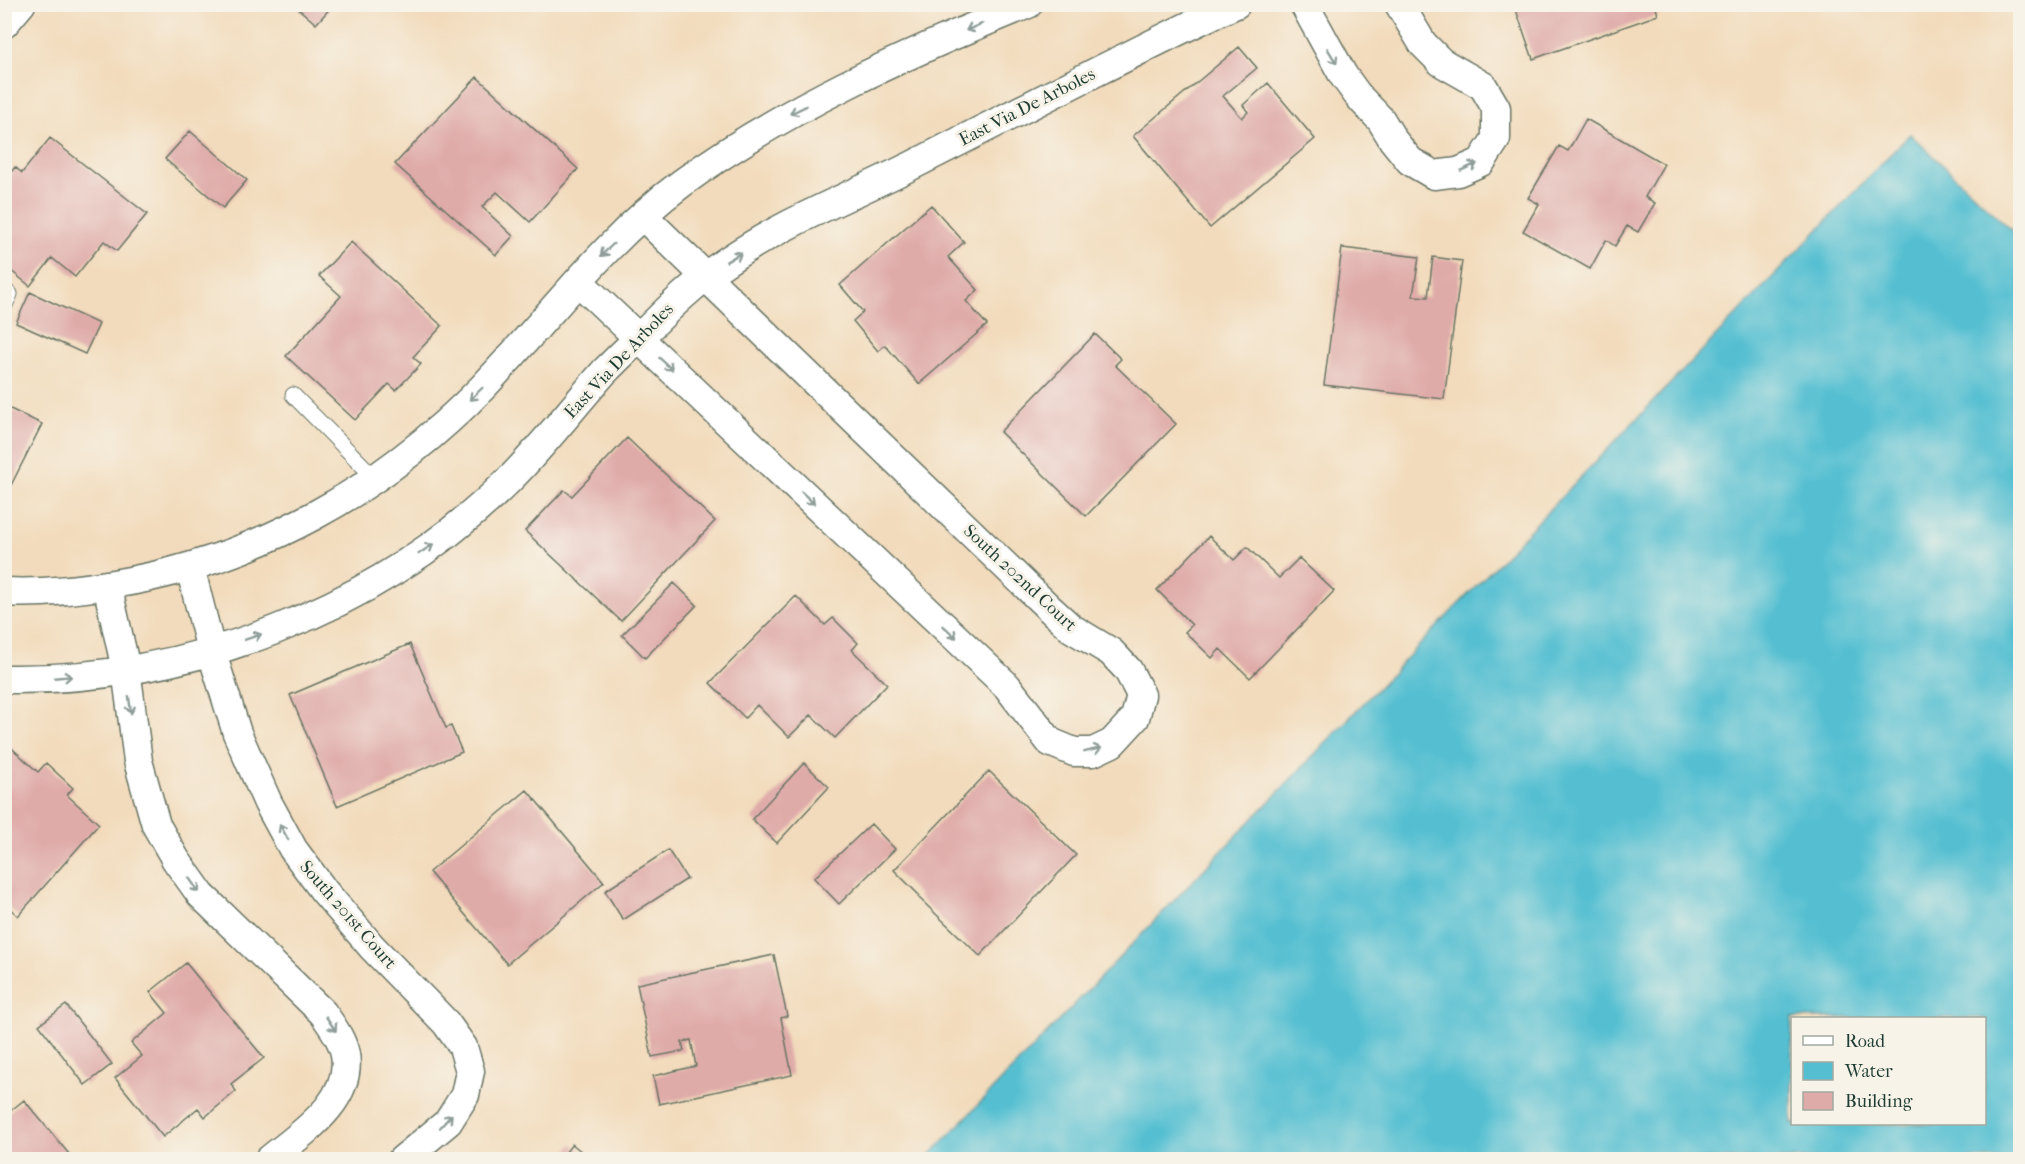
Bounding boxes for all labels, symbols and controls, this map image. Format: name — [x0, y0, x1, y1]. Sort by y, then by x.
one-way arrow — [966, 22, 984, 33]
one-way arrow — [1326, 47, 1338, 64]
street label: East Via De Arboles — [955, 63, 1099, 150]
one-way arrow — [789, 105, 807, 117]
one-way arrow — [1459, 161, 1477, 172]
one-way arrow — [600, 242, 615, 257]
one-way arrow — [725, 250, 742, 262]
street label: East Via De Arboles — [560, 299, 678, 423]
one-way arrow — [658, 357, 673, 371]
one-way arrow — [468, 386, 483, 401]
one-way arrow — [800, 491, 815, 505]
street label: South 202nd Court — [959, 520, 1081, 636]
one-way arrow — [417, 542, 434, 554]
one-way arrow — [942, 624, 957, 638]
one-way arrow — [243, 630, 262, 641]
one-way arrow — [52, 671, 72, 682]
one-way arrow — [125, 694, 136, 714]
one-way arrow — [1083, 743, 1102, 755]
one-way arrow — [278, 824, 290, 841]
street label: South 201st Court — [295, 857, 401, 974]
one-way arrow — [188, 877, 200, 893]
one-way arrow — [325, 1015, 337, 1032]
legend — [1791, 1017, 1986, 1125]
text: Road — [1845, 1031, 1885, 1052]
text: Water — [1844, 1061, 1893, 1082]
text: Building — [1845, 1091, 1913, 1112]
one-way arrow — [439, 1114, 453, 1129]

